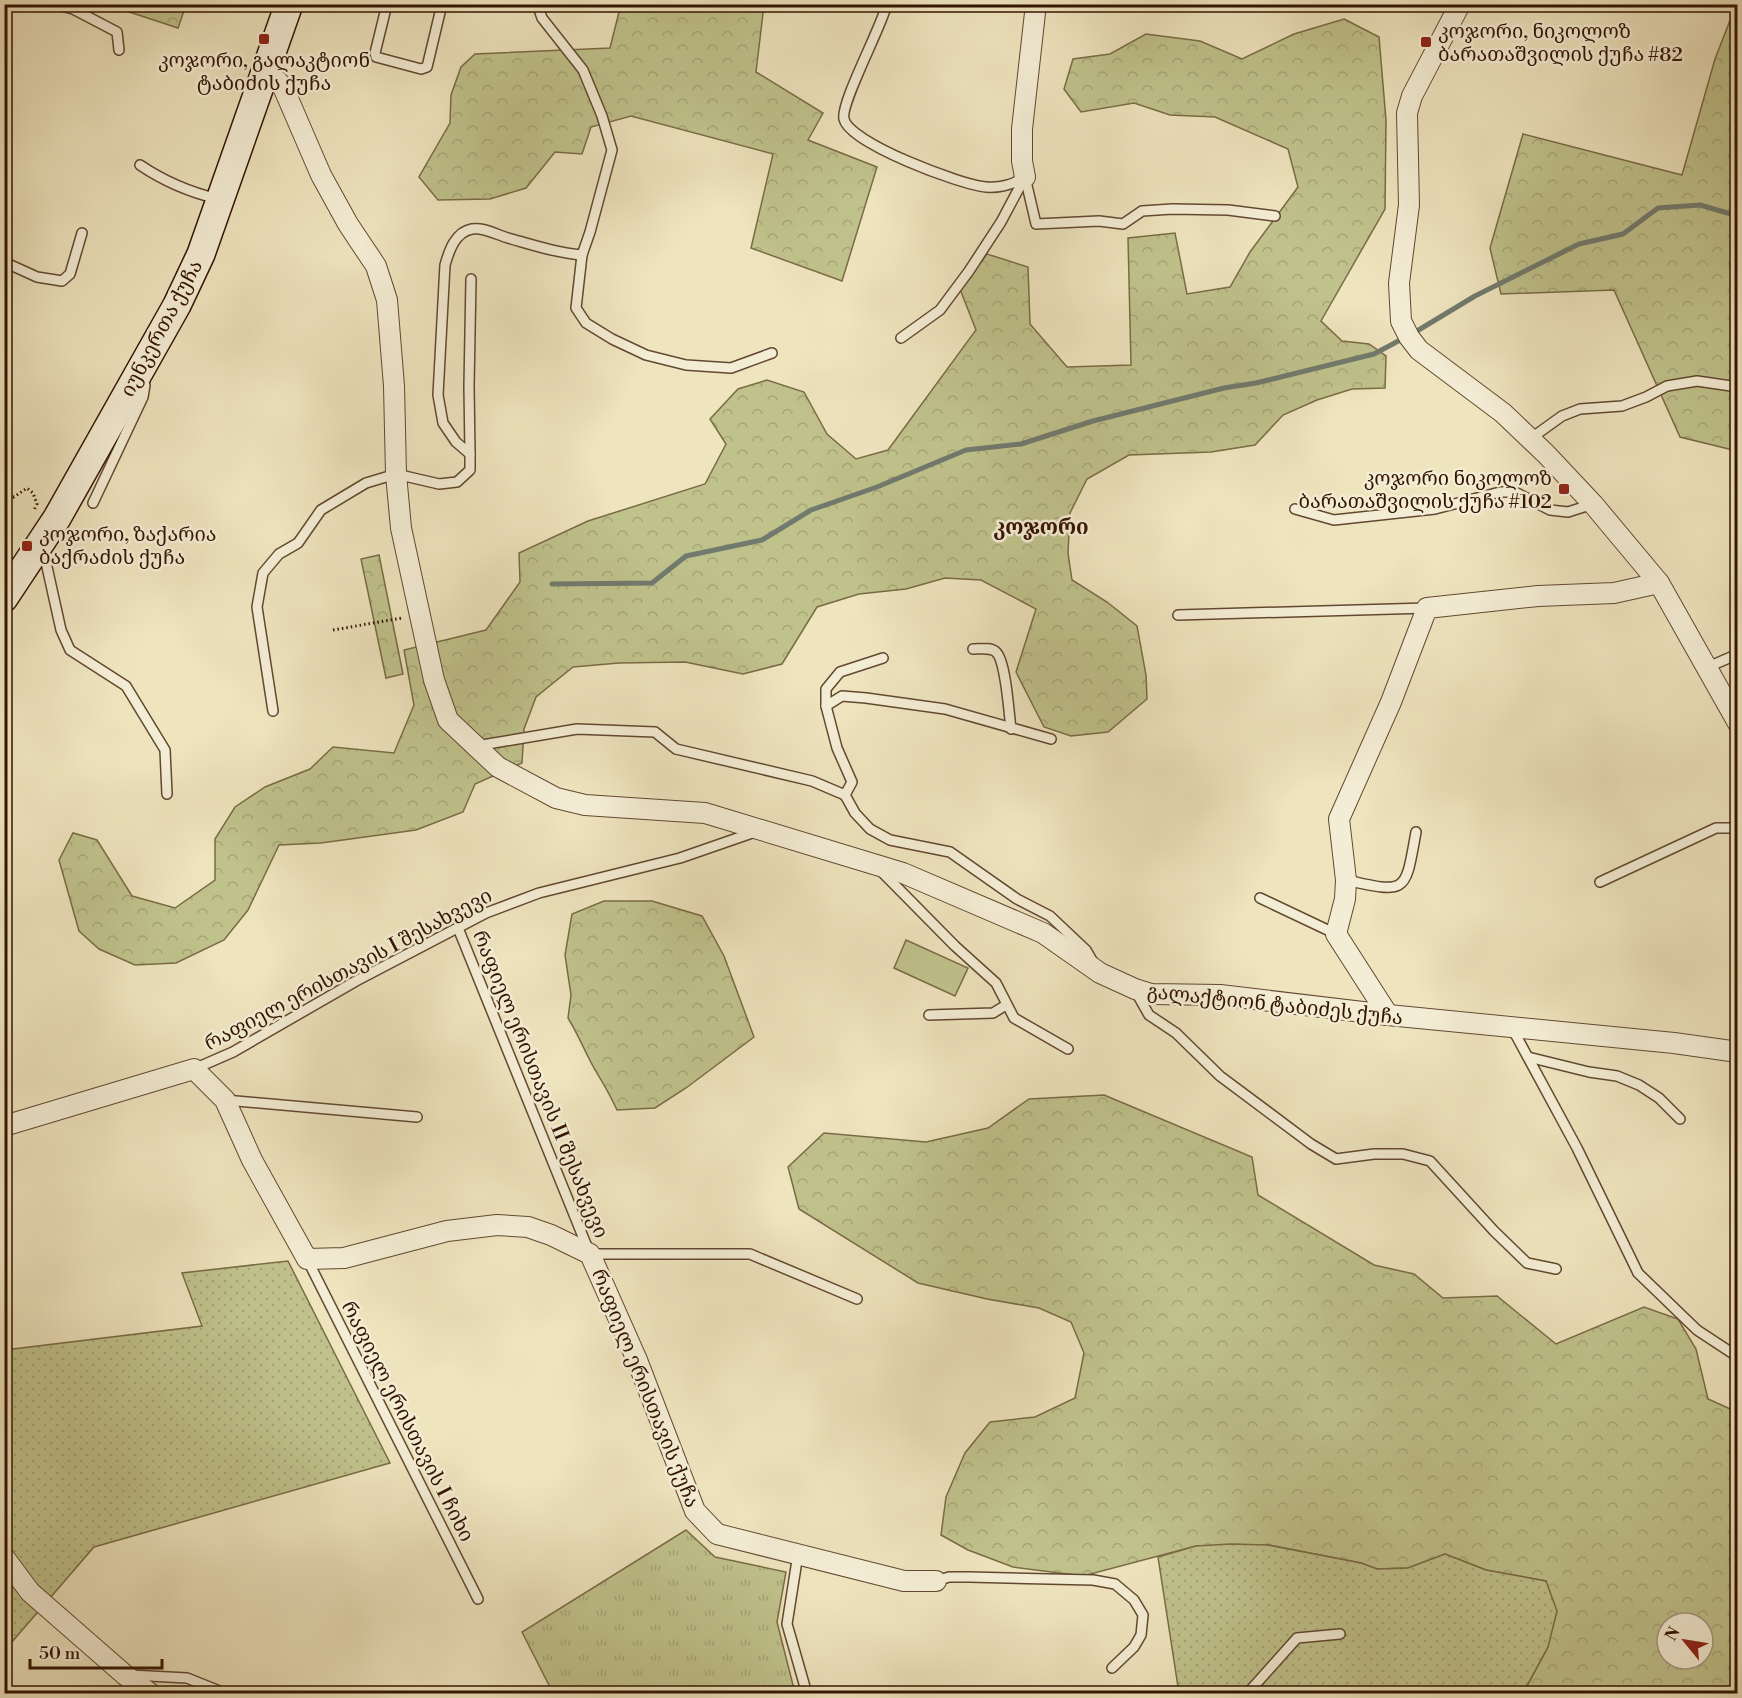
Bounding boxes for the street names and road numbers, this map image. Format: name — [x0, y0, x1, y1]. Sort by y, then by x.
street label: იუნკერთა ქუჩა — [116, 256, 209, 401]
street label: რაფიელ ერისთავის I შესახვევი — [201, 884, 497, 1057]
street label: რაფიელ ერისთავის II შესახვევი — [466, 927, 613, 1242]
street label: გალაქტიონ ტაბიძეს ქუჩა — [1146, 980, 1404, 1031]
street label: რაფიელ ერისთავის ქუჩა — [585, 1265, 704, 1512]
street label: რაფიელ ერისთავის I ჩიხი — [335, 1297, 478, 1546]

